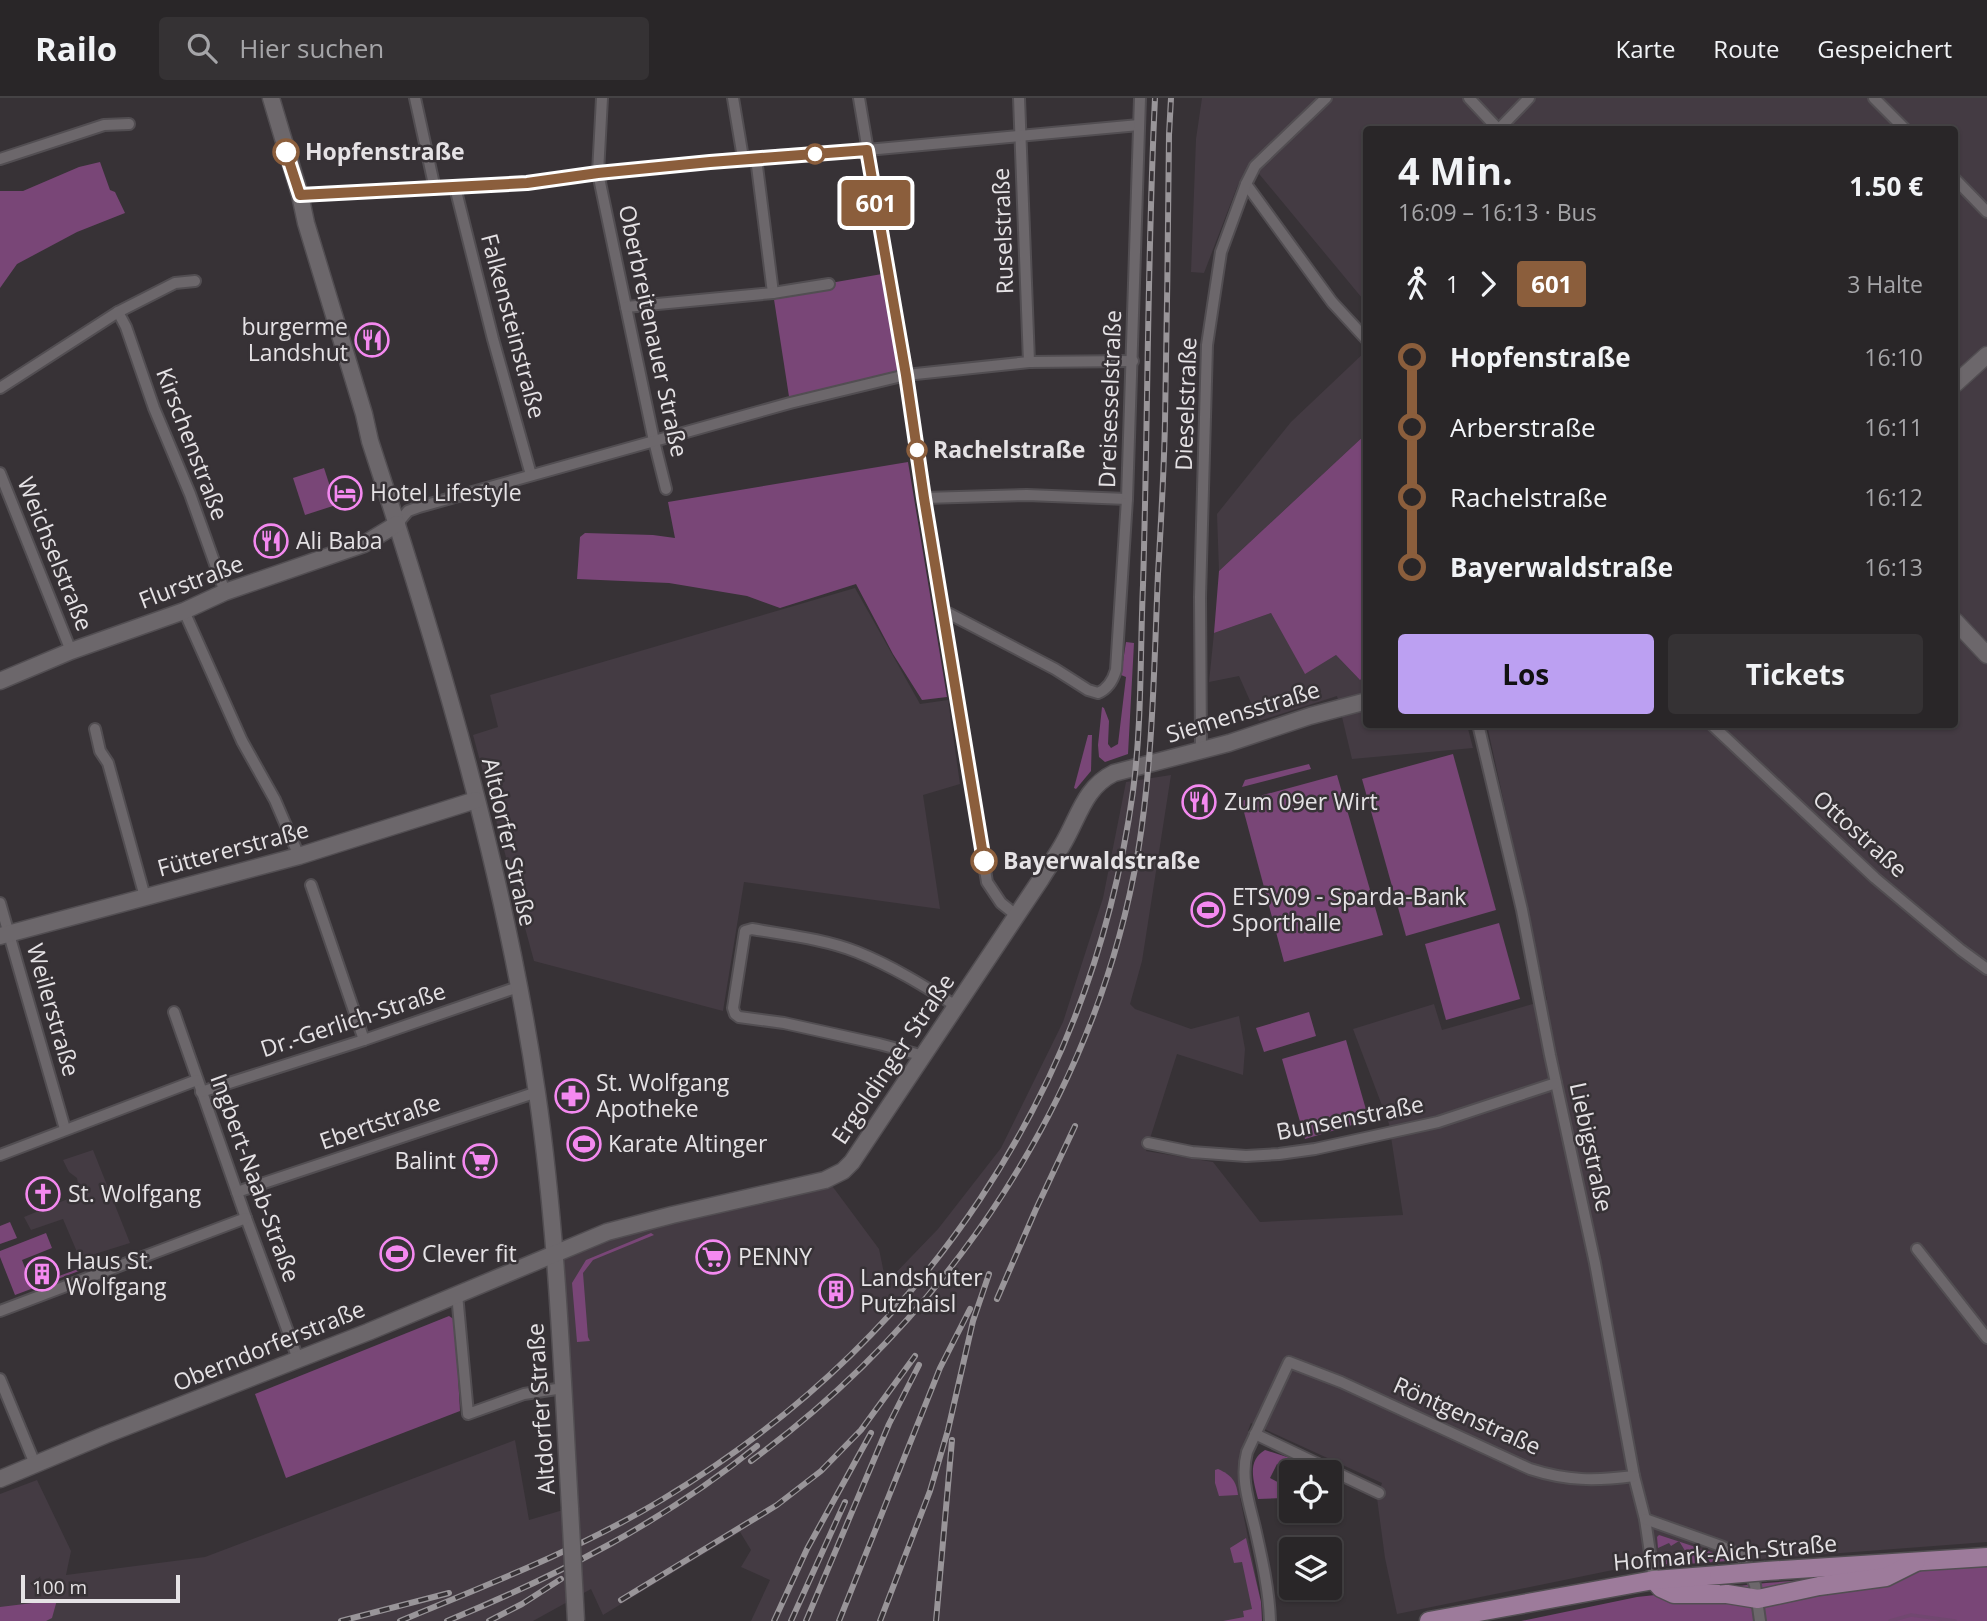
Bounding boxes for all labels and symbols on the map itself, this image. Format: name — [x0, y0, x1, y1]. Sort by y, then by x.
place label: Hopfenstraße — [305, 135, 465, 167]
marker: Hopfenstraße — [273, 139, 299, 165]
unlabelled marker — [805, 144, 825, 164]
street label: Ruselstraße — [984, 167, 1020, 295]
line badge: 601 — [836, 180, 916, 226]
street label: Oberbreitenauer Straße — [612, 202, 696, 460]
street label: Falkensteinstraße — [474, 230, 554, 422]
place label: burgerme Landshut — [241, 310, 348, 368]
street label: Dreisesselstraße — [1090, 310, 1128, 488]
restaurant icon: burgerme Landshut — [353, 321, 391, 359]
street label: Dieselstraße — [1167, 337, 1203, 471]
street label: Kirschenstraße — [149, 363, 237, 525]
place label: Rachelstraße — [933, 433, 1085, 465]
marker: Rachelstraße — [907, 440, 927, 460]
street label: Weichselstraße — [10, 472, 101, 635]
hotel icon: Hotel Lifestyle — [326, 474, 364, 512]
place label: Hotel Lifestyle — [370, 476, 522, 508]
restaurant icon: Ali Baba — [252, 522, 290, 560]
place label: Ali Baba — [296, 524, 383, 556]
street label: Flurstraße — [134, 546, 248, 616]
street label: Siemensstraße — [1162, 672, 1324, 750]
street label: Altdorfer Straße — [475, 754, 545, 929]
street label: Ottostraße — [1807, 782, 1915, 884]
restaurant icon: Zum 09er Wirt — [1180, 783, 1218, 821]
place label: Zum 09er Wirt — [1224, 785, 1378, 817]
street label: Füttererstraße — [153, 812, 312, 884]
place label: Bayerwaldstraße — [1003, 844, 1200, 876]
marker: Bayerwaldstraße — [971, 848, 997, 874]
place label: ETSV09 - Sparda-Bank Sporthalle — [1232, 880, 1466, 938]
sports icon: ETSV09 - Sparda-Bank Sporthalle — [1189, 891, 1227, 929]
street label: Weilerstraße — [20, 940, 88, 1080]
street label: Ergoldinger Straße — [823, 967, 961, 1150]
street label: Dr.-Gerlich-Straße — [256, 974, 449, 1064]
place label: St. Wolfgang Apotheke — [596, 1066, 730, 1124]
street label: Ingbert-Naab-Straße — [203, 1069, 309, 1286]
pharmacy icon: St. Wolfgang Apotheke — [553, 1077, 591, 1115]
street label: Liebigstraße — [1563, 1079, 1621, 1215]
street label: Ebertstraße — [315, 1085, 444, 1157]
street label: Bunsenstraße — [1273, 1087, 1426, 1147]
sports icon: Karate Altinger — [565, 1125, 603, 1163]
place label: Karate Altinger — [608, 1127, 768, 1159]
supermarket icon: Balint — [461, 1142, 499, 1180]
place label: Balint — [394, 1144, 456, 1176]
church icon: St. Wolfgang — [24, 1175, 62, 1213]
place label: St. Wolfgang — [68, 1177, 202, 1209]
sports icon: Clever fit — [378, 1235, 416, 1273]
place label: Clever fit — [422, 1237, 517, 1269]
supermarket icon: PENNY — [694, 1238, 732, 1276]
place label: PENNY — [738, 1240, 812, 1272]
place label: Haus St. Wolfgang — [66, 1244, 167, 1302]
building icon: Haus St. Wolfgang — [23, 1255, 61, 1293]
place label: Landshuter Putzhaisl — [860, 1261, 983, 1319]
building icon: Landshuter Putzhaisl — [817, 1272, 855, 1310]
street label: Oberndorferstraße — [168, 1292, 369, 1398]
street label: Altdorfer Straße — [518, 1322, 562, 1496]
street label: Röntgenstraße — [1389, 1368, 1546, 1462]
street label: Hofmark-Aich-Straße — [1612, 1526, 1838, 1578]
scale bar — [21, 1572, 180, 1604]

